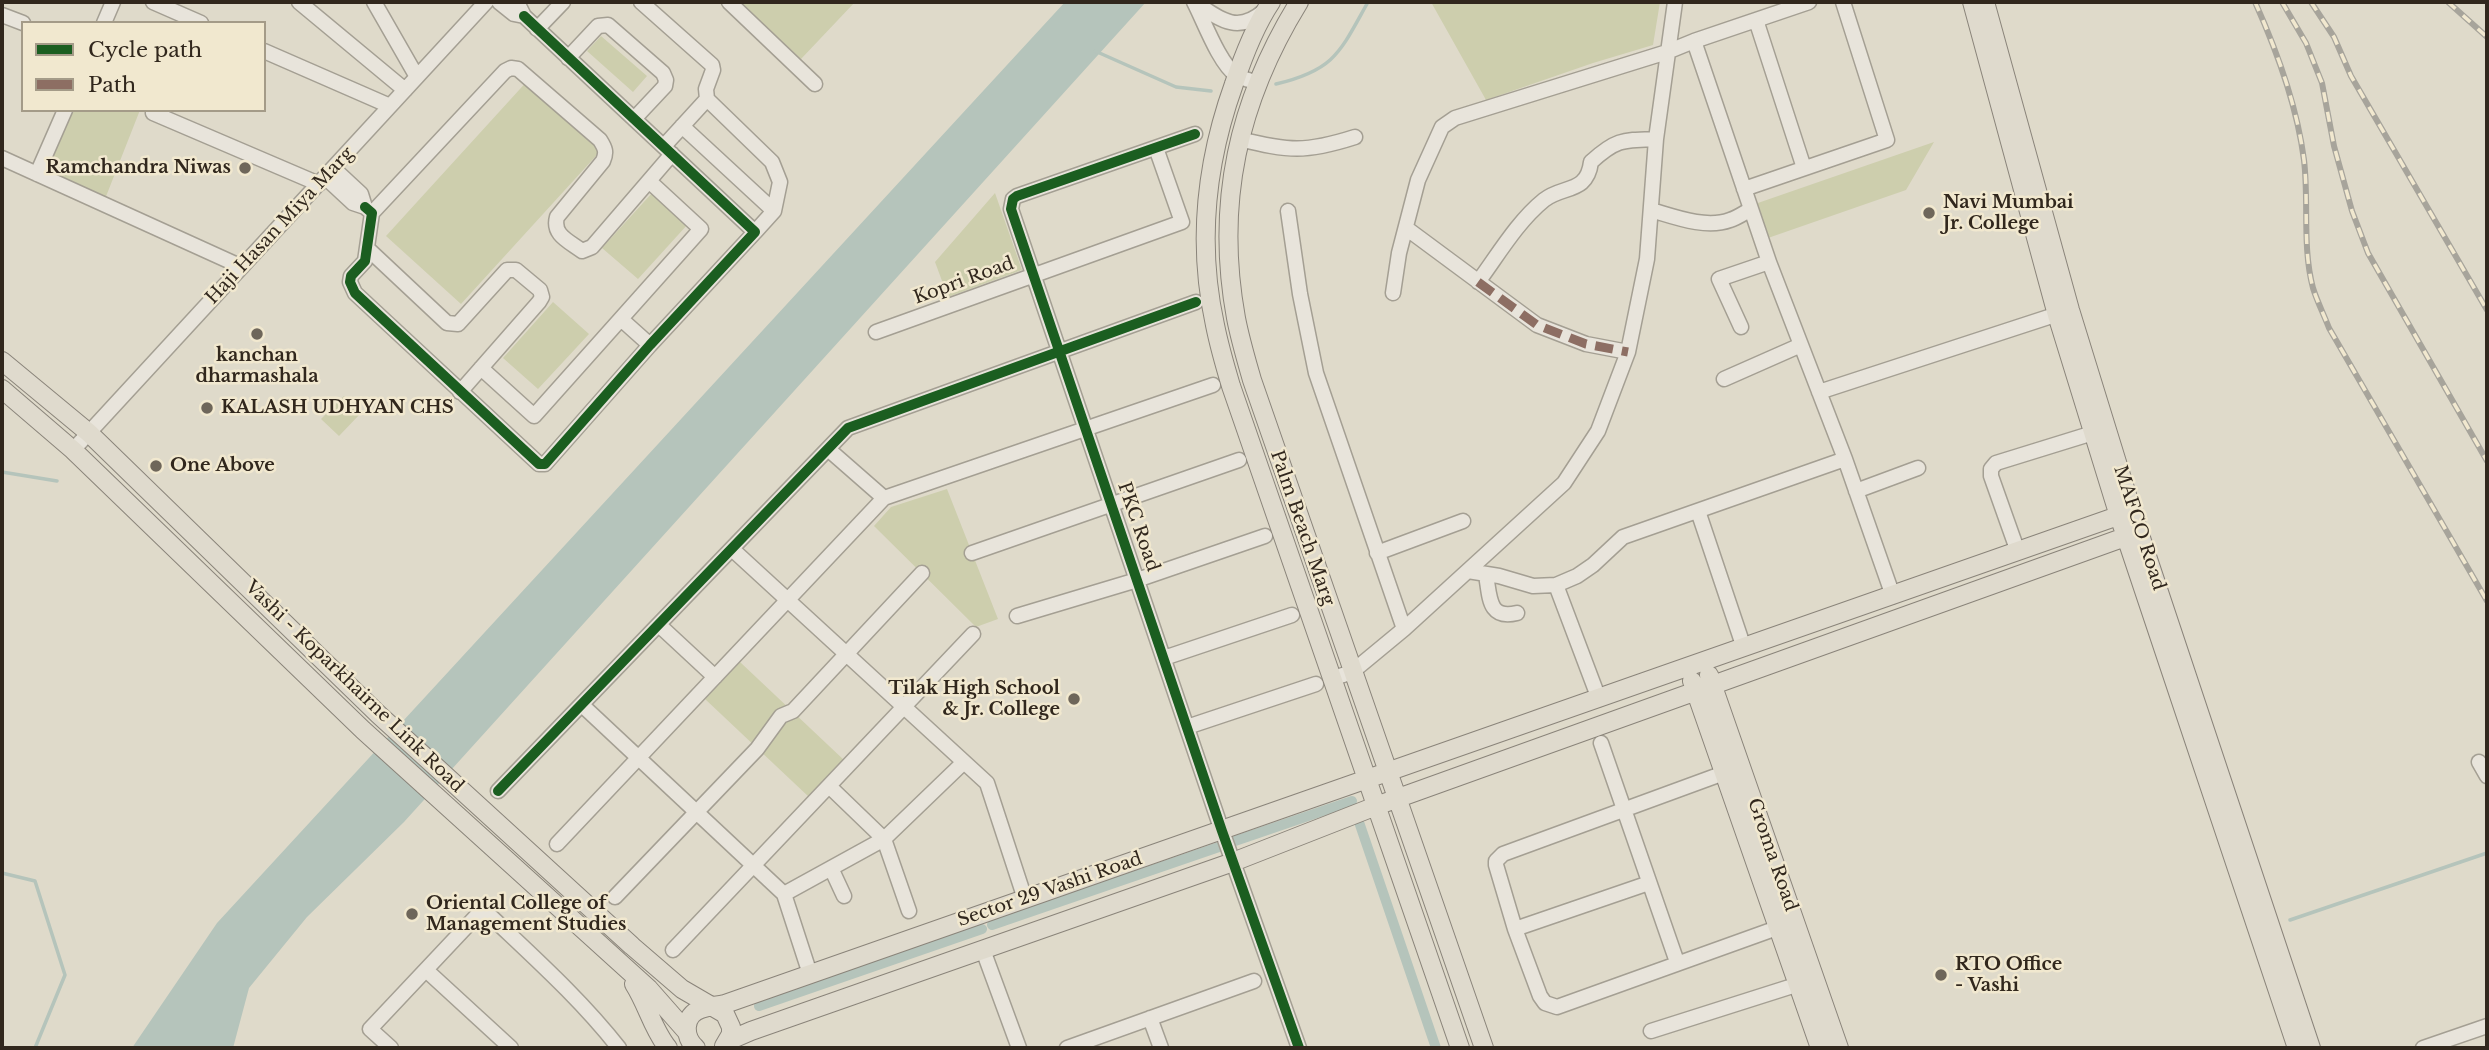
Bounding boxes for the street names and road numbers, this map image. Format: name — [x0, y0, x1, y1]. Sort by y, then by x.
street label: Haji Hasan Miya Marg — [202, 143, 358, 309]
street label: Kopri Road — [911, 253, 1017, 309]
street label: Palm Beach Marg — [1265, 448, 1339, 608]
street label: MAFCO Road — [2109, 463, 2169, 593]
street label: PKC Road — [1113, 479, 1163, 575]
street label: Vashi - Koparkhairne Link Road — [240, 577, 468, 797]
street label: Groma Road — [1743, 796, 1801, 914]
street label: Sector 29 Vashi Road — [955, 848, 1145, 932]

